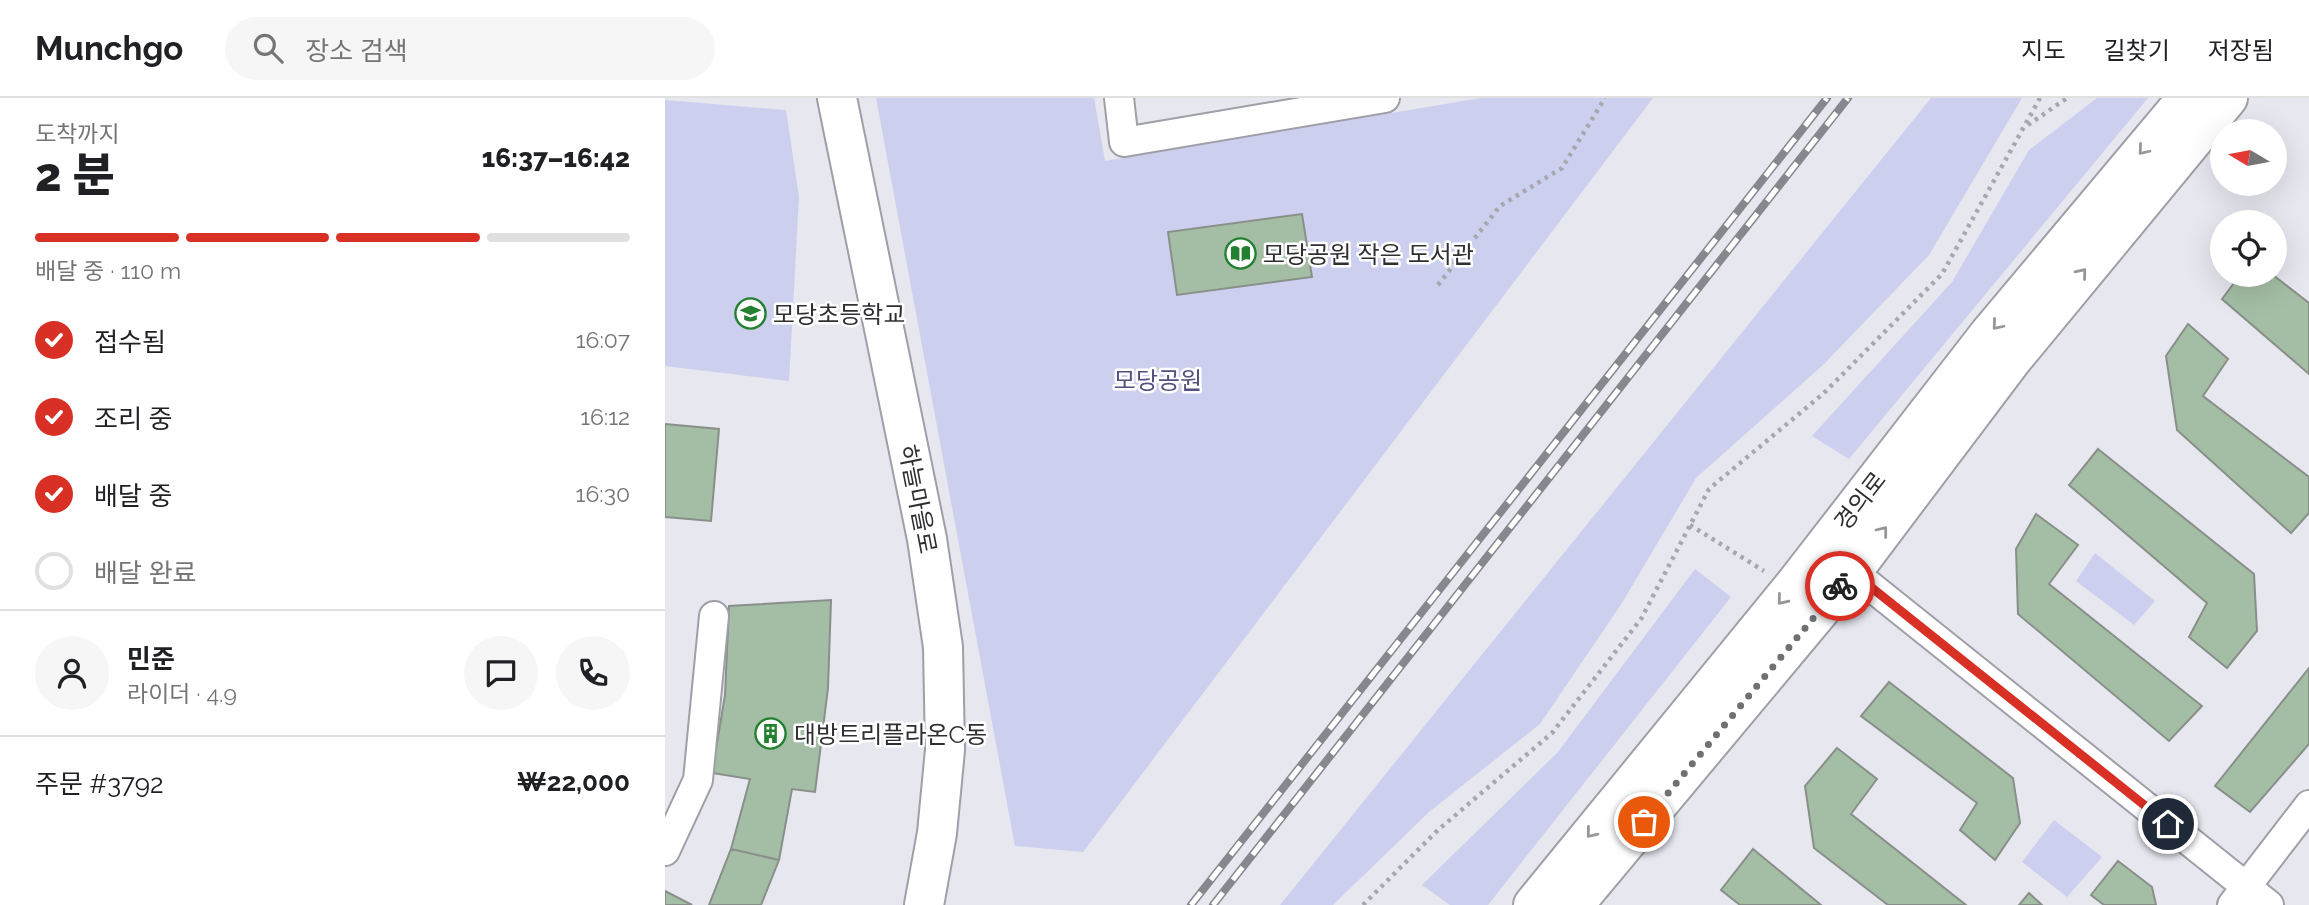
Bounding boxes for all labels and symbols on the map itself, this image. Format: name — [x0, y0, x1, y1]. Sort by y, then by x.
north arrow — [2210, 119, 2287, 196]
one-way arrow — [2139, 142, 2151, 155]
library icon: 모당공원 작은 도서관 — [1223, 237, 1257, 271]
place label: 모당공원 작은 도서관 — [1263, 240, 1474, 269]
one-way arrow — [2073, 269, 2086, 281]
school or university icon: 모당초등학교 — [733, 297, 767, 331]
place label: 모당초등학교 — [773, 300, 905, 329]
one-way arrow — [1993, 316, 2005, 329]
park label: 모당공원 — [1114, 366, 1202, 395]
street label: 하늘마을로 — [893, 442, 943, 556]
street label: 경의로 — [1828, 466, 1892, 536]
one-way arrow — [1875, 527, 1888, 539]
courier — [1805, 551, 1875, 621]
one-way arrow — [1778, 592, 1790, 605]
building icon: 대방트리플라온C동 — [754, 717, 788, 751]
place label: 대방트리플라온C동 — [794, 720, 987, 749]
pin — [1614, 792, 1674, 852]
pin — [2138, 794, 2198, 854]
one-way arrow — [1587, 826, 1600, 838]

